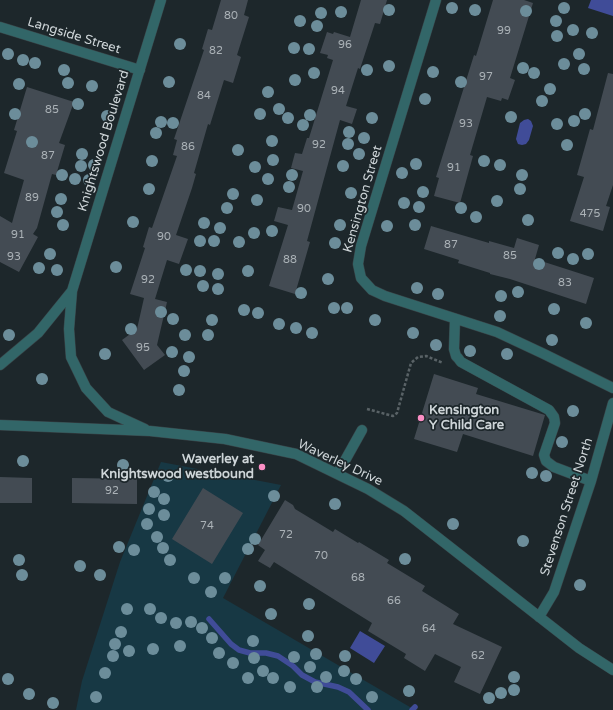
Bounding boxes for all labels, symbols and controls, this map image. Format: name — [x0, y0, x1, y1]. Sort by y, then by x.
house number: 80 — [224, 9, 238, 23]
street label: Langside Street — [26, 14, 122, 58]
house number: 99 — [497, 24, 511, 38]
house number: 96 — [338, 38, 352, 52]
house number: 82 — [209, 44, 223, 58]
street label: Knightswood Boulevard — [75, 68, 133, 214]
house number: 97 — [479, 70, 493, 84]
house number: 94 — [331, 84, 345, 98]
house number: 84 — [197, 89, 211, 103]
house number: 85 — [45, 103, 59, 117]
house number: 93 — [459, 117, 473, 131]
house number: 92 — [312, 138, 326, 152]
house number: 86 — [181, 140, 195, 154]
street label: Kensington Street — [340, 144, 386, 254]
house number: 87 — [41, 149, 55, 163]
house number: 91 — [447, 161, 461, 175]
house number: 89 — [25, 191, 39, 205]
house number: 90 — [297, 202, 311, 216]
house number: 475 — [580, 207, 600, 221]
house number: 91 — [11, 228, 25, 242]
house number: 90 — [157, 230, 171, 244]
house number: 87 — [444, 238, 458, 252]
house number: 85 — [503, 249, 517, 263]
house number: 93 — [7, 250, 21, 264]
house number: 88 — [283, 253, 297, 267]
house number: 92 — [141, 273, 155, 287]
house number: 83 — [558, 276, 572, 290]
house number: 95 — [136, 341, 150, 355]
place label: Kensington Y Child Care — [429, 403, 504, 434]
marker: Kensington Y Child Care — [416, 413, 426, 423]
street label: Stevenson Street North — [537, 436, 597, 578]
street label: Waverley Drive — [295, 437, 385, 489]
place label: Waverley at Knightswood westbound — [101, 452, 254, 483]
marker: Waverley at Knightswood westbound — [257, 462, 267, 472]
house number: 92 — [105, 484, 119, 498]
house number: 74 — [200, 519, 214, 533]
house number: 72 — [279, 528, 293, 542]
house number: 70 — [314, 549, 328, 563]
house number: 68 — [351, 571, 365, 585]
house number: 66 — [387, 594, 401, 608]
house number: 64 — [422, 622, 436, 636]
house number: 62 — [471, 649, 485, 663]

